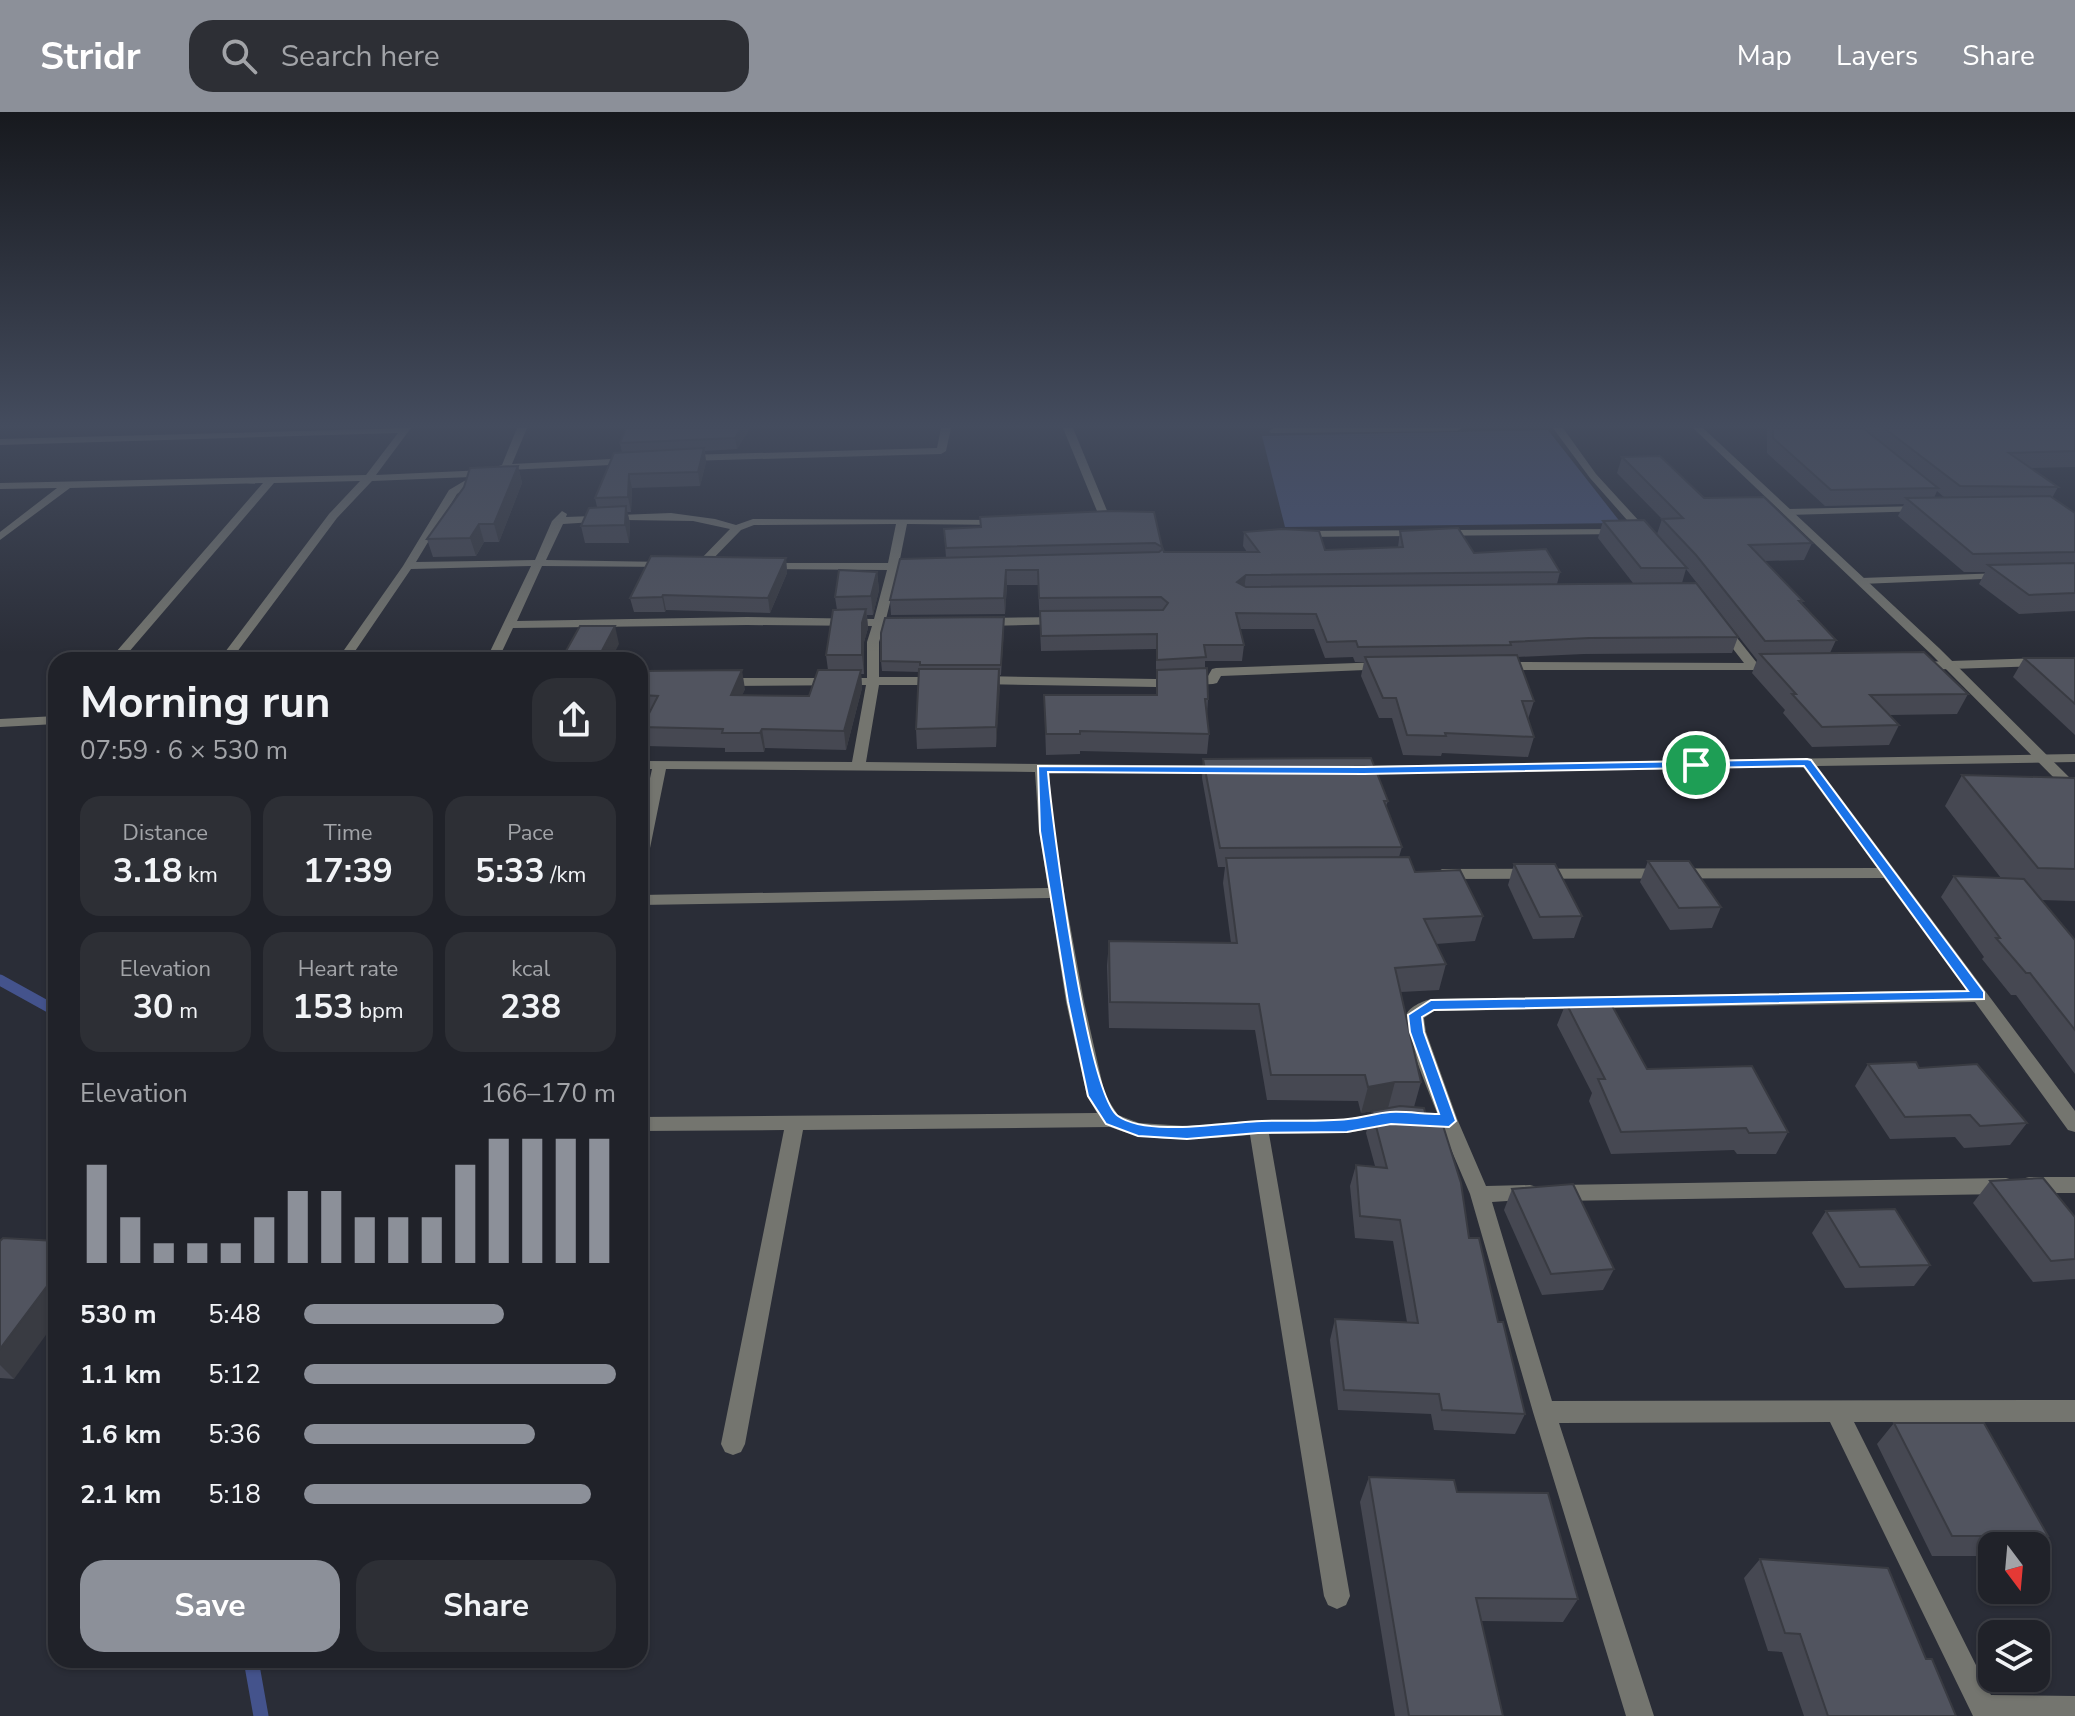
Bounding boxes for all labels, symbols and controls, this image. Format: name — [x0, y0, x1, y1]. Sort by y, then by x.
search box — [189, 20, 749, 92]
text: Stridr — [40, 31, 141, 82]
icon: search — [217, 34, 261, 78]
text: Search here — [281, 36, 440, 77]
text: Map — [1737, 37, 1792, 75]
text: Layers — [1836, 37, 1918, 75]
text: Share — [1962, 37, 2035, 75]
text: Morning run — [80, 673, 330, 733]
button: share — [532, 678, 616, 762]
pin — [1662, 731, 1730, 799]
text: 07:59 · 6 × 530 m — [80, 733, 288, 768]
icon: arrive — [1674, 743, 1718, 787]
text: Distance — [123, 818, 208, 848]
text: Time — [324, 818, 372, 848]
text: Pace — [507, 818, 554, 848]
text: 3.18 — [113, 848, 182, 894]
text: 17:39 — [303, 848, 393, 894]
text: 5:33 — [475, 848, 545, 894]
text: km — [182, 860, 218, 890]
text: /km — [545, 860, 586, 890]
text: Elevation — [120, 954, 211, 984]
text: Heart rate — [298, 954, 398, 984]
text: kcal — [511, 954, 550, 984]
text: 30 — [133, 984, 173, 1030]
text: 153 — [292, 984, 354, 1030]
text: 238 — [500, 984, 561, 1030]
text: m — [173, 996, 198, 1026]
text: bpm — [354, 996, 404, 1026]
text: Elevation — [80, 1076, 188, 1111]
text: 166–170 m — [480, 1076, 616, 1111]
text: 530 m — [80, 1297, 157, 1332]
text: 5:48 — [208, 1297, 261, 1332]
text: 1.1 km — [80, 1357, 161, 1392]
text: 5:12 — [208, 1357, 261, 1392]
text: 1.6 km — [80, 1417, 161, 1452]
text: 5:36 — [208, 1417, 261, 1452]
text: 2.1 km — [80, 1477, 161, 1512]
text: 5:18 — [208, 1477, 261, 1512]
north arrow — [1978, 1532, 2050, 1604]
map controls — [1978, 1532, 2050, 1692]
button: Save — [80, 1560, 340, 1652]
button: Share — [356, 1560, 616, 1652]
button: layers — [1978, 1620, 2050, 1692]

